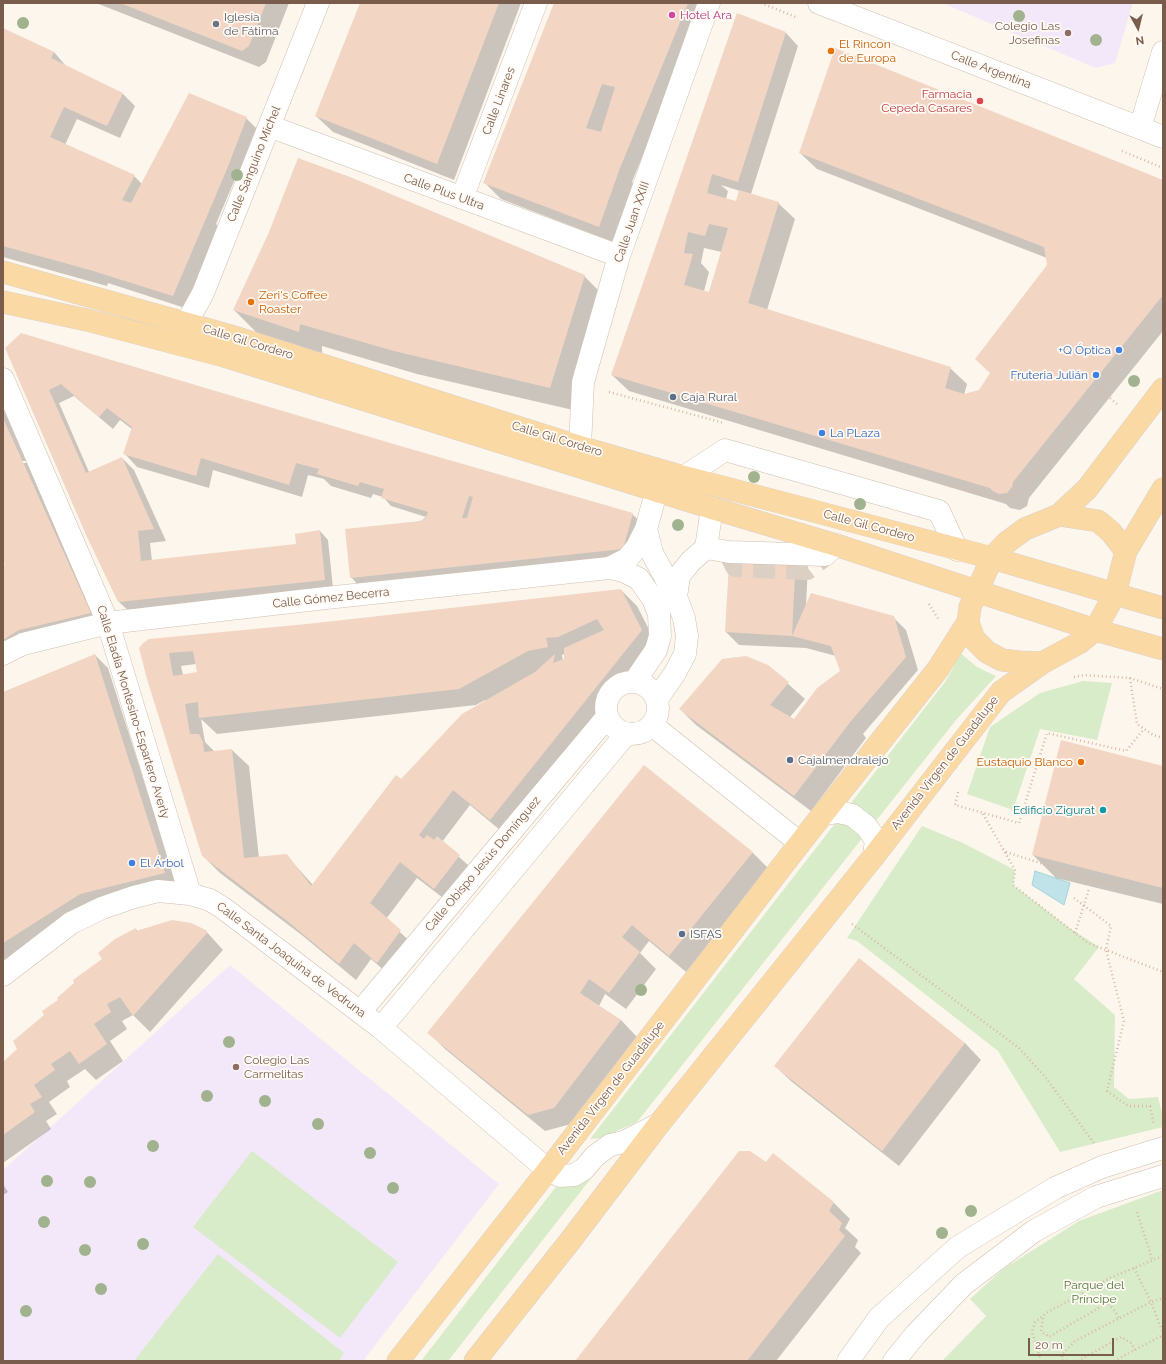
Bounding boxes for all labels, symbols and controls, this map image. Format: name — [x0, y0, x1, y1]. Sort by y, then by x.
place label: Hotel Ara — [680, 8, 732, 22]
north arrow — [1118, 8, 1158, 48]
place label: Iglesia de Fátima — [224, 10, 279, 38]
marker: Hotel Ara — [667, 10, 677, 20]
marker: Iglesia de Fátima — [211, 19, 221, 29]
place label: Colegio Las Josefinas — [995, 19, 1060, 47]
marker: Colegio Las Josefinas — [1063, 28, 1073, 38]
text: N — [1135, 33, 1145, 47]
place label: El Rincon de Europa — [839, 37, 896, 65]
marker: El Rincon de Europa — [826, 46, 836, 56]
street label: Calle Argentina — [949, 48, 1033, 92]
street label: Calle Linares — [479, 65, 519, 137]
place label: Farmacia Cepeda Casares — [881, 87, 972, 115]
marker: Farmacia Cepeda Casares — [975, 96, 985, 106]
street label: Calle Sanguino Michel — [224, 104, 284, 224]
street label: Calle Plus Ultra — [402, 171, 486, 213]
street label: Calle Juan XXIII — [611, 180, 653, 264]
place label: Zeri's Coffee Roaster — [259, 288, 327, 316]
marker: Zeri's Coffee Roaster — [246, 297, 256, 307]
street label: Calle Gil Cordero — [201, 321, 295, 363]
place label: +Q Óptica — [1058, 343, 1111, 357]
marker: +Q Óptica — [1114, 345, 1124, 355]
place label: Fruteria Julián — [1010, 368, 1088, 382]
marker: Fruteria Julián — [1091, 370, 1101, 380]
place label: Caja Rural — [681, 390, 737, 404]
marker: Caja Rural — [668, 392, 678, 402]
street label: Calle Gil Cordero — [510, 418, 604, 460]
place label: La PLaza — [830, 426, 880, 440]
marker: La PLaza — [817, 428, 827, 438]
street label: Calle Gil Cordero — [822, 507, 916, 545]
street label: Calle Gómez Becerra — [272, 585, 390, 611]
street label: Calle Eladia Montesino-Espartero Averly — [94, 604, 172, 820]
street label: Avenida Virgen de Guadalupe — [888, 693, 1002, 833]
place label: Cajalmendralejo — [798, 753, 889, 767]
marker: Cajalmendralejo — [785, 755, 795, 765]
place label: Eustaquio Blanco — [977, 755, 1073, 769]
marker: Eustaquio Blanco — [1076, 757, 1086, 767]
street label: Calle Obispo Jesús Domínguez — [422, 793, 544, 935]
place label: Edificio Zigurat — [1013, 803, 1095, 817]
marker: Edificio Zigurat — [1098, 805, 1108, 815]
place label: El Árbol — [140, 856, 184, 870]
marker: El Árbol — [127, 858, 137, 868]
street label: Calle Santa Joaquina de Vedruna — [214, 899, 368, 1021]
place label: ISFAS — [690, 927, 722, 941]
marker: ISFAS — [677, 929, 687, 939]
street label: Avenida Virgen de Guadalupe — [554, 1018, 668, 1158]
place label: Colegio Las Carmelitas — [244, 1053, 309, 1081]
marker: Colegio Las Carmelitas — [231, 1062, 241, 1072]
park label: Parque del Príncipe — [1064, 1278, 1124, 1306]
scale bar — [1030, 1330, 1116, 1356]
text: 20 m — [1035, 1338, 1063, 1352]

